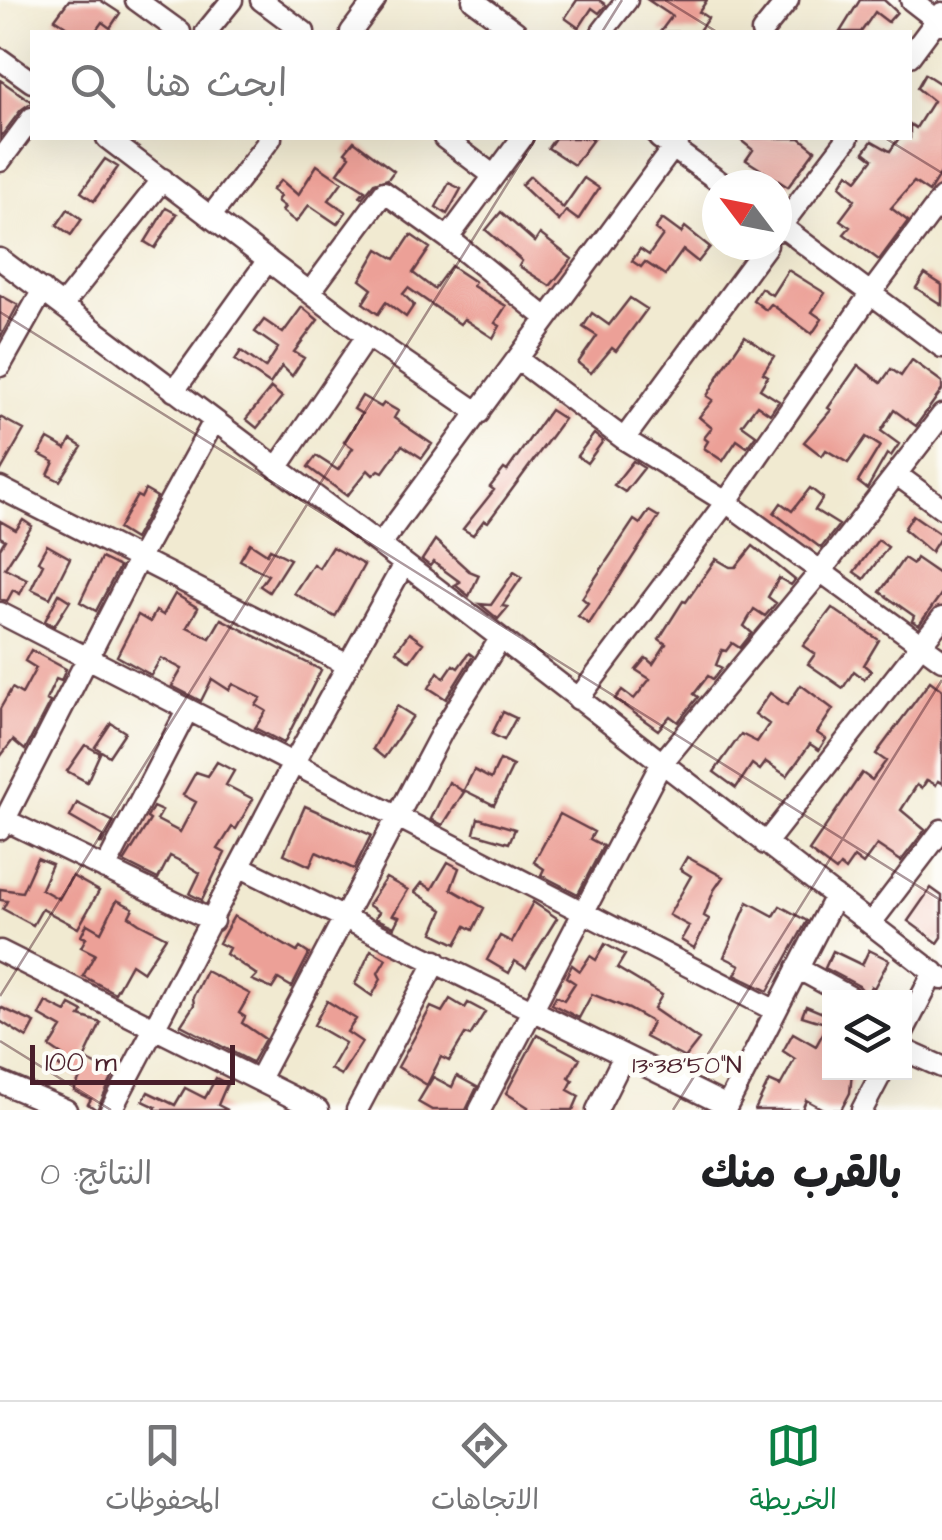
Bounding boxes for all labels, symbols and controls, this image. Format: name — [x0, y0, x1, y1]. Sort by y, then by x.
search box — [30, 30, 912, 140]
icon: search — [65, 58, 120, 113]
text: ابحث هنا — [145, 59, 287, 111]
north arrow — [702, 170, 792, 260]
map controls — [822, 990, 912, 1080]
button: layers — [822, 990, 912, 1080]
scale bar — [30, 1040, 235, 1084]
text: 100 m — [45, 1043, 117, 1082]
text: 13°38'50"N — [632, 1048, 742, 1083]
text: بالقرب منك — [701, 1146, 902, 1204]
text: النتائج: 0 — [40, 1152, 152, 1197]
tab: المحفوظات — [105, 1418, 221, 1524]
tab: الاتجاهات — [431, 1418, 539, 1524]
tab: الخريطة — [749, 1418, 837, 1524]

